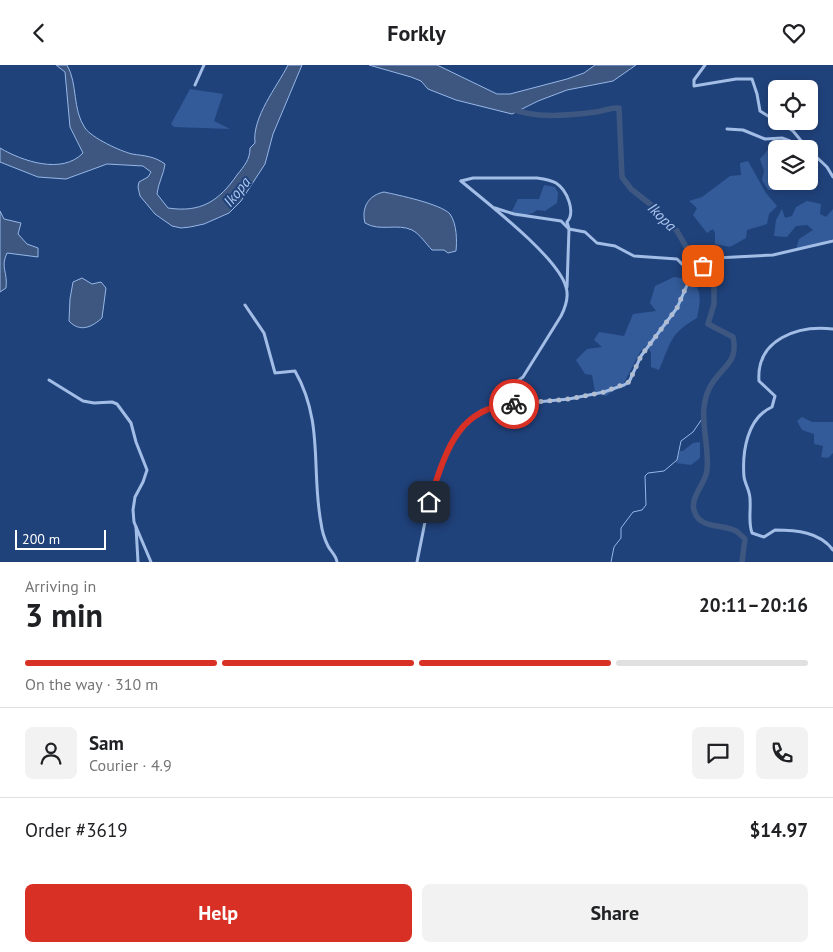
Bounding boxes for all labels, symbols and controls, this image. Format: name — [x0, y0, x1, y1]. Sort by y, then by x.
icon: back — [25, 19, 53, 47]
text: Forkly — [387, 19, 446, 47]
icon: heart — [780, 19, 808, 47]
map controls — [768, 80, 818, 190]
button: locate — [768, 80, 818, 130]
button: layers — [768, 140, 818, 190]
water label: Ikopa — [219, 172, 255, 210]
water label: Ikopa — [644, 198, 681, 235]
pin — [682, 245, 724, 287]
icon: bag — [689, 252, 717, 280]
courier — [489, 379, 539, 429]
icon: bike — [500, 390, 528, 418]
pin — [408, 481, 450, 523]
icon: home — [415, 488, 443, 516]
scale bar — [15, 527, 106, 550]
text: 200 m — [22, 530, 60, 548]
text: Arriving in — [25, 576, 96, 596]
text: 20:11–20:16 — [699, 593, 808, 617]
text: 3 min — [25, 594, 103, 636]
text: On the way · 310 m — [25, 674, 158, 694]
button: person — [25, 727, 77, 779]
button: chat — [692, 727, 744, 779]
button: phone — [756, 727, 808, 779]
text: Sam — [89, 731, 124, 755]
text: Courier · 4.9 — [89, 755, 172, 775]
text: Order #3619 — [25, 818, 128, 842]
text: $14.97 — [749, 818, 808, 842]
button: Help — [25, 884, 412, 942]
button: Share — [422, 884, 808, 942]

